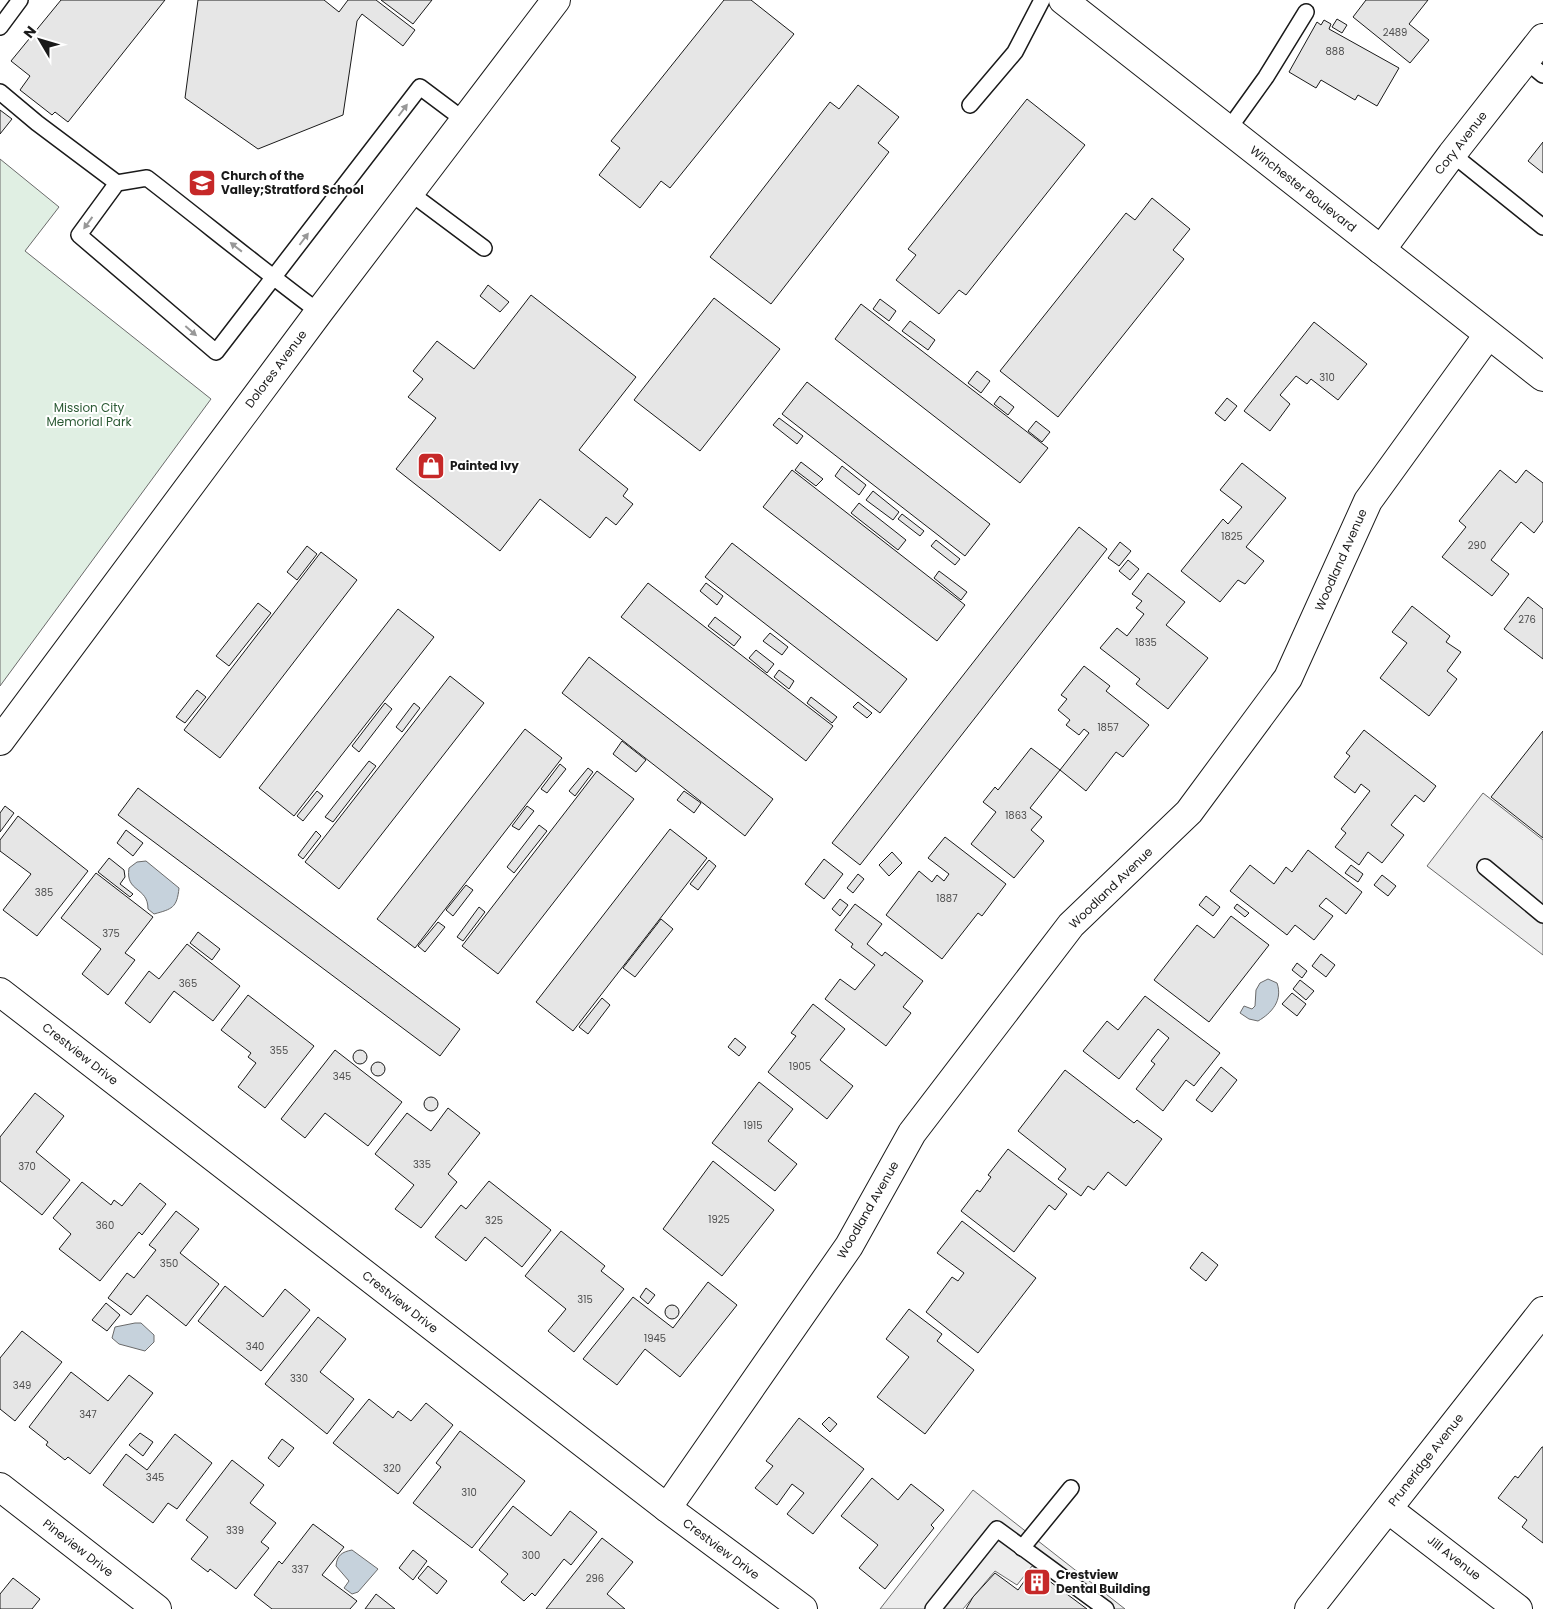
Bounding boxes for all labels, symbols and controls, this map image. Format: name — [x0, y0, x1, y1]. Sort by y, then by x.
north arrow — [15, 15, 65, 65]
text: N — [19, 22, 41, 42]
house number: 2489 — [1383, 25, 1407, 40]
house number: 888 — [1326, 44, 1344, 59]
one-way arrow — [397, 104, 408, 117]
street label: Cory Avenue — [1430, 107, 1491, 178]
street label: Winchester Boulevard — [1246, 142, 1360, 236]
place label: Church of the Valley;Stratford School — [221, 167, 364, 198]
school or university icon: Church of the Valley;Stratford School — [187, 168, 217, 198]
one-way arrow — [83, 216, 93, 230]
one-way arrow — [298, 233, 309, 246]
one-way arrow — [230, 241, 243, 252]
one-way arrow — [184, 325, 196, 337]
street label: Dolores Avenue — [241, 326, 310, 411]
house number: 310 — [1319, 370, 1335, 385]
park label: Mission City Memorial Park — [46, 399, 132, 430]
shop icon: Painted Ivy — [416, 451, 446, 481]
place label: Painted Ivy — [450, 457, 519, 474]
street label: Woodland Avenue — [1310, 506, 1371, 614]
house number: 1825 — [1221, 529, 1243, 544]
house number: 290 — [1468, 538, 1486, 553]
house number: 276 — [1518, 612, 1536, 627]
house number: 1835 — [1135, 635, 1157, 650]
house number: 1857 — [1097, 720, 1119, 735]
house number: 1863 — [1005, 808, 1027, 823]
street label: Woodland Avenue — [1065, 843, 1156, 932]
house number: 385 — [35, 885, 53, 900]
house number: 1887 — [936, 891, 958, 906]
house number: 375 — [102, 926, 120, 941]
house number: 365 — [179, 976, 197, 991]
street label: Crestview Drive — [39, 1019, 122, 1089]
house number: 355 — [270, 1043, 288, 1058]
house number: 1905 — [789, 1059, 811, 1074]
house number: 345 — [333, 1069, 351, 1084]
house number: 1915 — [744, 1118, 762, 1133]
house number: 335 — [413, 1157, 431, 1172]
street label: Woodland Avenue — [833, 1158, 903, 1262]
house number: 370 — [18, 1159, 36, 1174]
house number: 1925 — [708, 1212, 730, 1227]
house number: 325 — [485, 1213, 503, 1228]
house number: 360 — [96, 1218, 114, 1233]
house number: 350 — [160, 1256, 178, 1271]
street label: Crestview Drive — [359, 1267, 442, 1337]
house number: 315 — [577, 1292, 593, 1307]
house number: 1945 — [644, 1331, 666, 1346]
house number: 340 — [246, 1339, 264, 1354]
house number: 330 — [290, 1371, 308, 1386]
house number: 349 — [13, 1378, 31, 1393]
house number: 347 — [79, 1407, 97, 1422]
street label: Pruneridge Avenue — [1384, 1410, 1467, 1510]
house number: 320 — [383, 1461, 401, 1476]
house number: 345 — [146, 1470, 164, 1485]
house number: 310 — [461, 1485, 477, 1500]
street label: Crestview Drive — [679, 1514, 763, 1583]
street label: Pineview Drive — [39, 1515, 117, 1581]
house number: 339 — [226, 1523, 244, 1538]
street label: Jill Avenue — [1424, 1531, 1485, 1584]
house number: 300 — [522, 1548, 540, 1563]
house number: 337 — [291, 1562, 309, 1577]
place label: Crestview Dental Building — [1056, 1566, 1150, 1597]
building icon: Crestview Dental Building — [1022, 1567, 1052, 1597]
house number: 296 — [586, 1571, 604, 1586]

